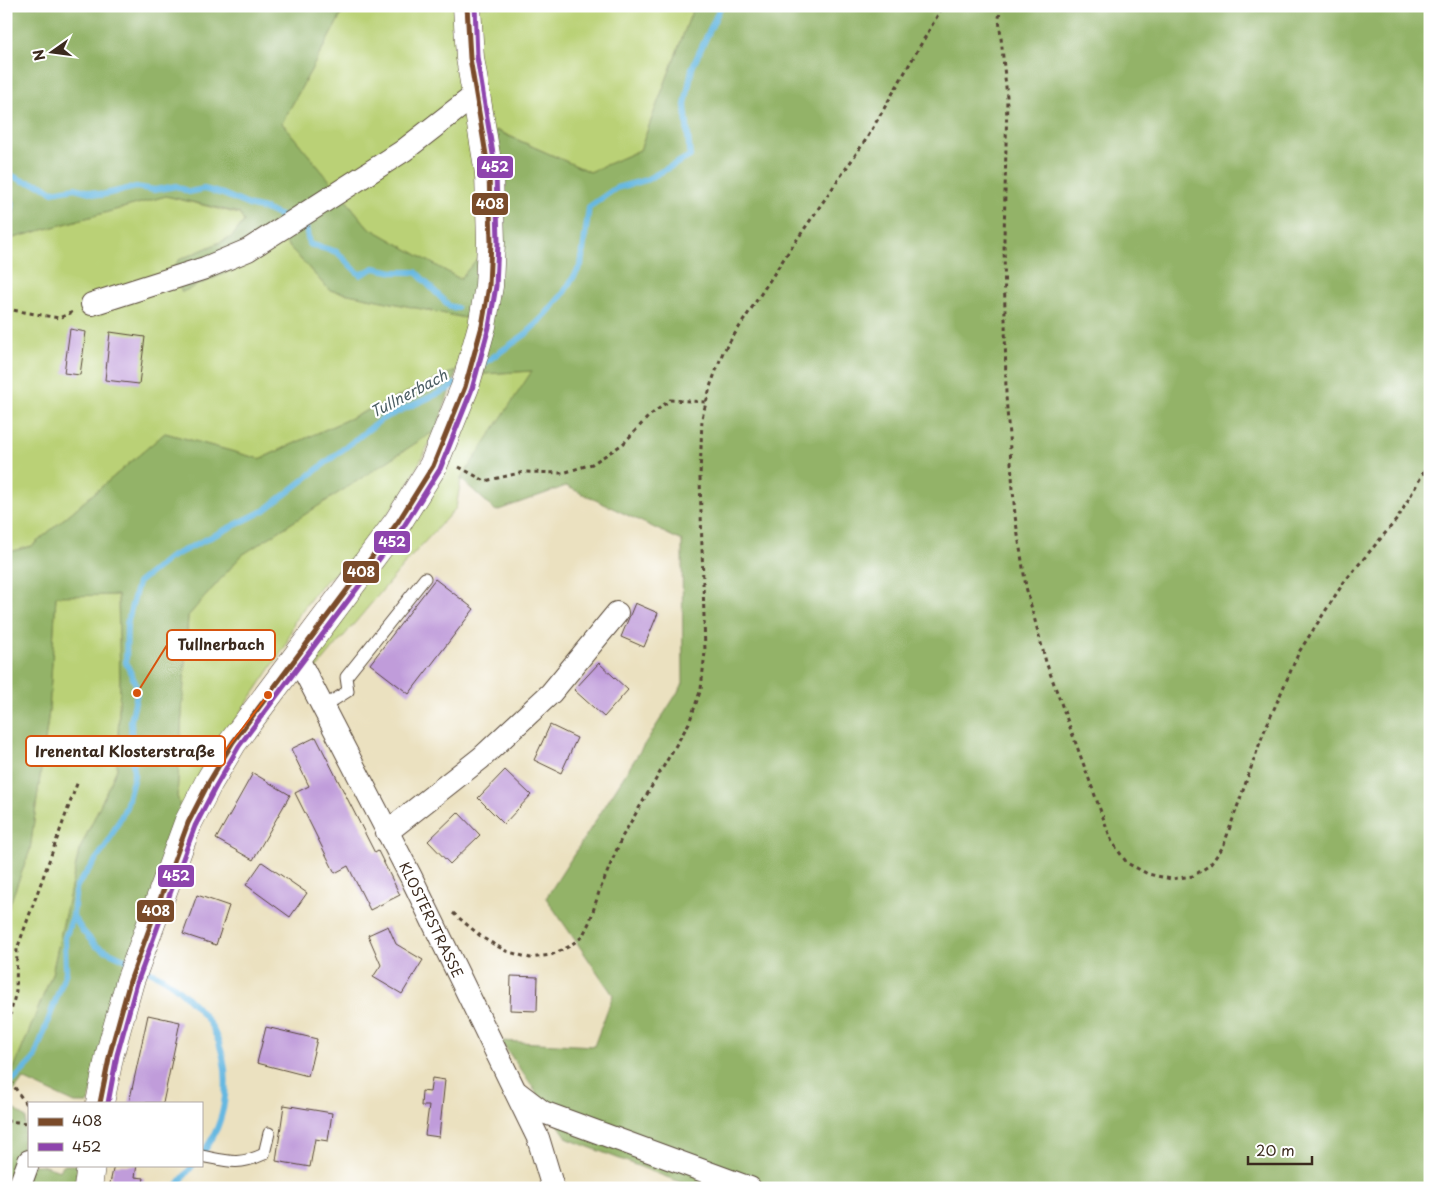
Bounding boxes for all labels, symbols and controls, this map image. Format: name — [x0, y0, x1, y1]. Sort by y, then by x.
north arrow — [28, 28, 78, 78]
text: N — [27, 47, 50, 63]
line badge: 452 — [476, 155, 514, 179]
text: 452 — [481, 156, 509, 177]
line badge: 408 — [471, 192, 509, 216]
text: 408 — [476, 193, 505, 214]
water label: Tullnerbach — [366, 363, 451, 423]
line badge: 452 — [373, 530, 411, 554]
text: 452 — [378, 531, 406, 552]
line badge: 408 — [342, 560, 380, 584]
text: 408 — [347, 561, 376, 582]
callout: Tullnerbach — [167, 630, 275, 660]
text: Tullnerbach — [177, 632, 265, 655]
callout: Irenental Klosterstraße — [26, 736, 225, 766]
text: Irenental Klosterstraße — [35, 739, 215, 762]
street label: KLOSTERSTRASSE — [394, 858, 469, 981]
line badge: 452 — [157, 864, 195, 888]
text: 452 — [162, 865, 190, 886]
line badge: 408 — [136, 899, 175, 923]
text: 408 — [142, 900, 171, 921]
legend — [28, 1102, 202, 1166]
text: 408 — [72, 1108, 102, 1131]
text: 452 — [72, 1134, 101, 1157]
scale bar — [1248, 1134, 1312, 1166]
text: 20 m — [1256, 1138, 1295, 1161]

